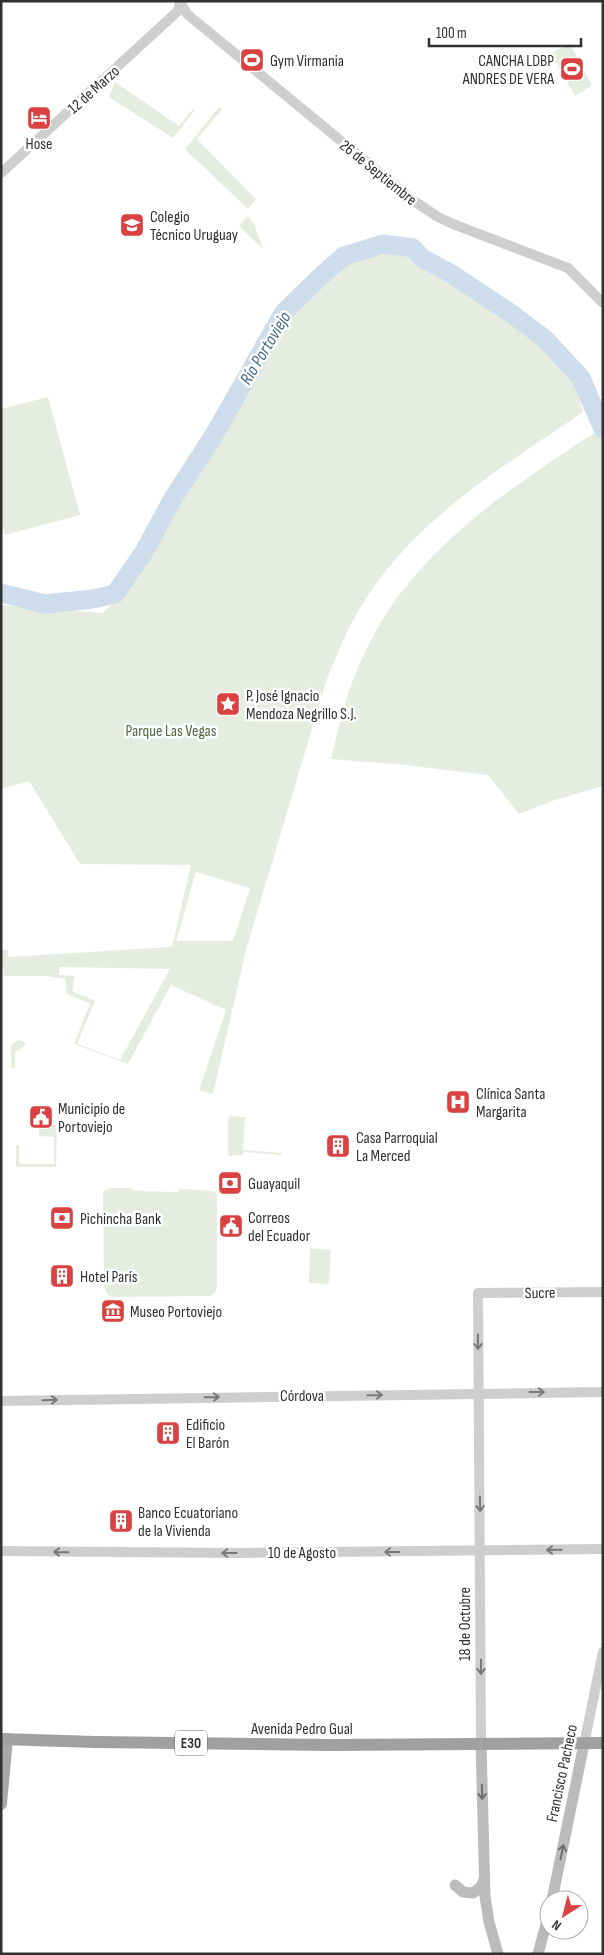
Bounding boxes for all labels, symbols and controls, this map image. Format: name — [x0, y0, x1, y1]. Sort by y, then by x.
scale bar — [429, 15, 582, 47]
text: 100 m — [436, 24, 467, 43]
sports icon: Gym Virmania — [239, 47, 265, 73]
place label: Gym Virmania — [270, 52, 344, 71]
place label: CANCHA LDBP ANDRES DE VERA — [462, 52, 554, 89]
sports icon: CANCHA LDBP ANDRES DE VERA — [559, 56, 585, 82]
street label: 12 de Marzo — [64, 62, 124, 118]
hotel icon: Hose — [26, 105, 52, 131]
place label: Hose — [26, 135, 52, 154]
street label: 26 de Septiembre — [336, 136, 420, 210]
place label: Colegio Técnico Uruguay — [150, 208, 238, 245]
school or university icon: Colegio Técnico Uruguay — [119, 212, 145, 238]
water label: Río Portoviejo — [235, 307, 296, 389]
place label: P. José Ignacio Mendoza Negrillo S.J. — [246, 687, 356, 724]
place icon: P. José Ignacio Mendoza Negrillo S.J. — [215, 691, 241, 717]
park label: Parque Las Vegas — [126, 722, 217, 741]
place label: Clínica Santa Margarita — [476, 1085, 545, 1122]
hospital icon: Clínica Santa Margarita — [445, 1089, 471, 1115]
place label: Municipio de Portoviejo — [58, 1100, 125, 1137]
public building icon: Municipio de Portoviejo — [28, 1104, 54, 1130]
place label: Casa Parroquial La Merced — [356, 1129, 438, 1166]
building icon: Casa Parroquial La Merced — [325, 1133, 351, 1159]
bank icon: Guayaquil — [217, 1170, 243, 1196]
place label: Guayaquil — [248, 1175, 300, 1194]
bank icon: Pichincha Bank — [49, 1205, 75, 1231]
place label: Correos del Ecuador — [248, 1209, 311, 1246]
place label: Pichincha Bank — [80, 1210, 161, 1229]
public building icon: Correos del Ecuador — [218, 1213, 244, 1239]
building icon: Hotel París — [49, 1263, 75, 1289]
place label: Hotel París — [80, 1268, 138, 1287]
street label: Sucre — [525, 1284, 555, 1303]
museum icon: Museo Portoviejo — [100, 1298, 126, 1324]
place label: Museo Portoviejo — [130, 1303, 222, 1322]
one-way arrow — [473, 1334, 483, 1350]
street label: Córdova — [280, 1387, 324, 1406]
one-way arrow — [529, 1387, 545, 1397]
one-way arrow — [366, 1390, 383, 1400]
one-way arrow — [204, 1392, 220, 1402]
one-way arrow — [42, 1395, 58, 1405]
place label: Edificio El Barón — [186, 1416, 229, 1453]
building icon: Edificio El Barón — [155, 1420, 181, 1446]
one-way arrow — [475, 1496, 485, 1512]
place label: Banco Ecuatoriano de la Vivienda — [138, 1504, 238, 1541]
building icon: Banco Ecuatoriano de la Vivienda — [108, 1508, 134, 1534]
street label: 10 de Agosto — [268, 1544, 336, 1563]
one-way arrow — [546, 1545, 562, 1555]
one-way arrow — [53, 1547, 69, 1557]
one-way arrow — [384, 1547, 400, 1557]
one-way arrow — [221, 1548, 238, 1558]
street label: 18 de Octubre — [456, 1587, 475, 1661]
one-way arrow — [476, 1658, 486, 1674]
street label: Avenida Pedro Gual — [250, 1720, 353, 1739]
street label: Francisco Pacheco — [543, 1723, 582, 1824]
road number: E30 — [175, 1730, 207, 1756]
one-way arrow — [478, 1783, 487, 1799]
one-way arrow — [557, 1845, 567, 1861]
north arrow — [539, 1890, 589, 1940]
text: N — [549, 1916, 565, 1934]

